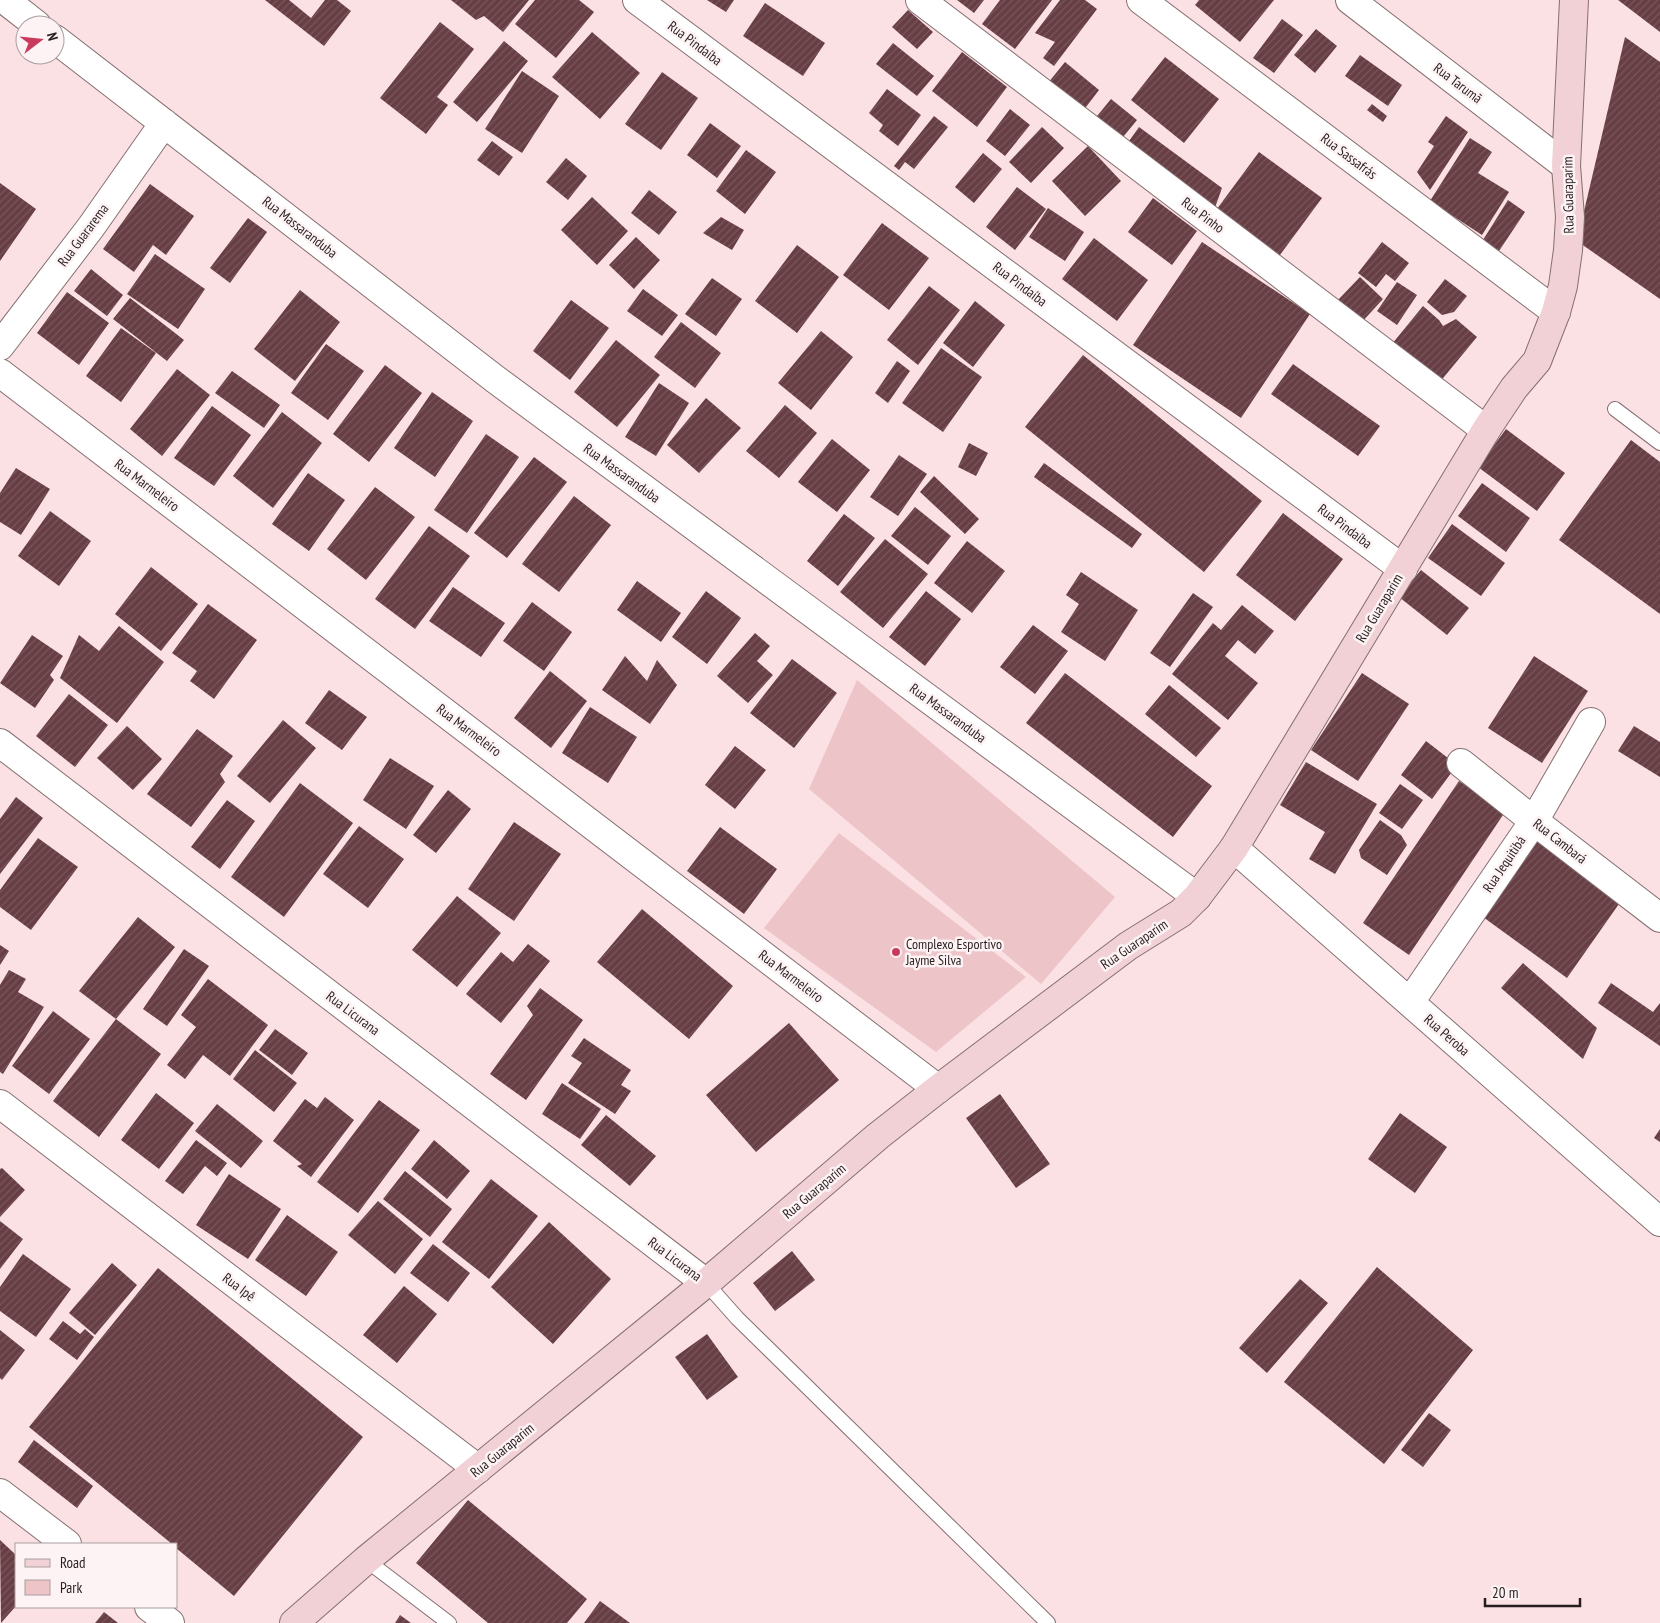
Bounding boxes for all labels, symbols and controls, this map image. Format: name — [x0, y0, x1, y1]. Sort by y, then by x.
north arrow — [15, 15, 65, 65]
street label: Rua Pindaíba — [664, 17, 726, 69]
text: N — [43, 30, 62, 43]
street label: Rua Tarumã — [1430, 59, 1486, 107]
street label: Rua Sassafrás — [1317, 129, 1381, 183]
street label: Rua Guaraparim — [1558, 156, 1578, 234]
street label: Rua Massaranduba — [259, 192, 341, 262]
street label: Rua Pinho — [1178, 193, 1228, 237]
street label: Rua Guararema — [54, 200, 112, 270]
street label: Rua Pindaíba — [989, 258, 1051, 310]
street label: Rua Massaranduba — [580, 439, 664, 507]
street label: Rua Marmeleiro — [111, 455, 183, 515]
street label: Rua Pindaíba — [1314, 500, 1376, 552]
street label: Rua Guaraparim — [1351, 570, 1407, 646]
street label: Rua Massaranduba — [906, 679, 990, 747]
street label: Rua Marmeleiro — [433, 700, 505, 760]
street label: Rua Cambará — [1529, 814, 1591, 868]
street label: Rua Jequitibá — [1479, 832, 1529, 896]
street label: Rua Guaraparim — [1097, 915, 1171, 973]
place label: Complexo Esportivo Jayme Silva — [905, 935, 1002, 969]
street label: Rua Marmeleiro — [755, 946, 827, 1006]
marker: Complexo Esportivo Jayme Silva — [890, 946, 902, 958]
street label: Rua Licurana — [323, 987, 383, 1039]
street label: Rua Peroba — [1420, 1010, 1474, 1060]
street label: Rua Guaraparim — [779, 1159, 849, 1223]
street label: Rua Licurana — [645, 1233, 705, 1285]
street label: Rua Ipê — [219, 1269, 259, 1305]
street label: Rua Guaraparim — [466, 1419, 538, 1481]
legend — [15, 1543, 178, 1608]
text: Road — [60, 1553, 86, 1572]
scale bar — [1485, 1576, 1580, 1608]
text: Park — [60, 1578, 82, 1597]
text: 20 m — [1492, 1583, 1518, 1602]

